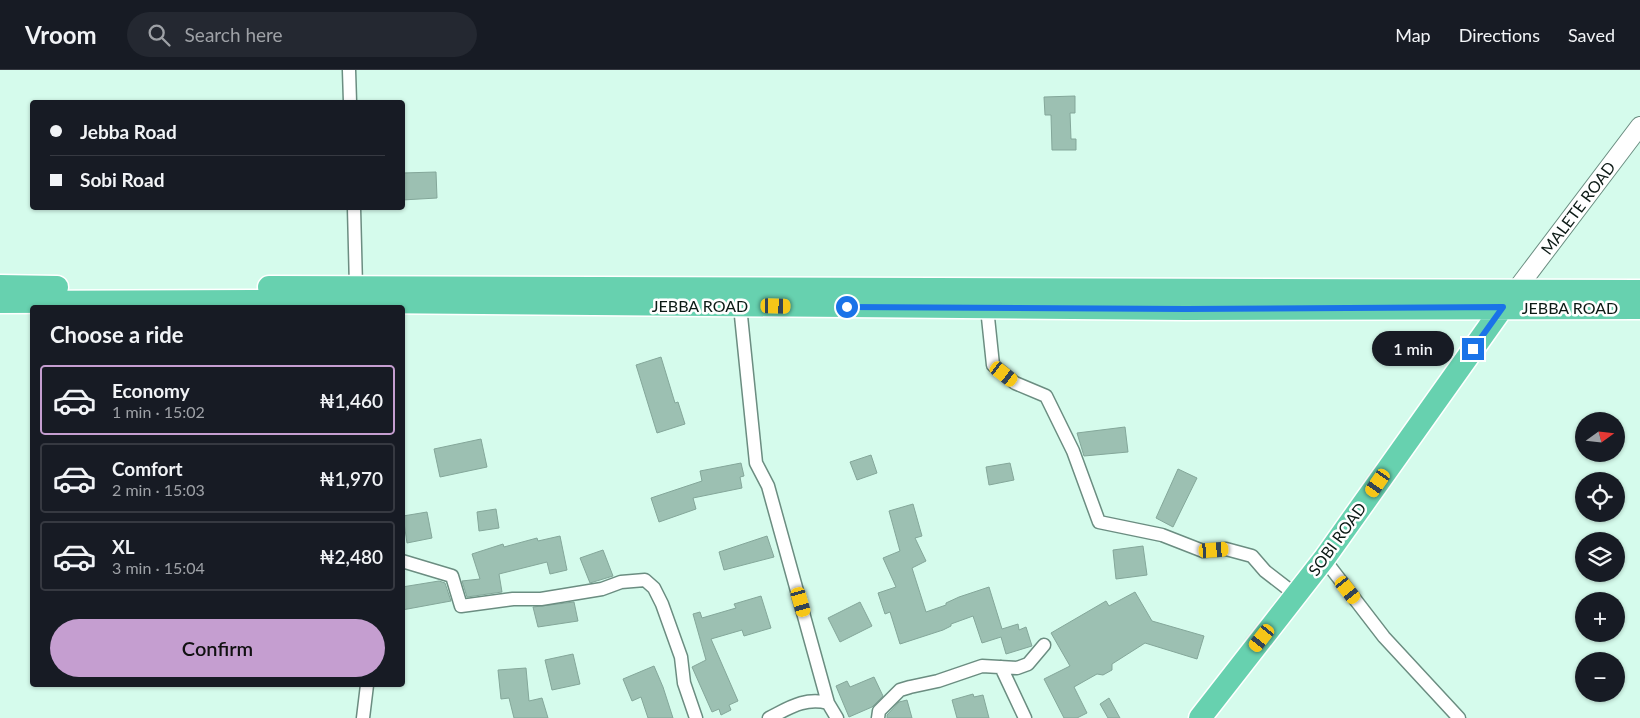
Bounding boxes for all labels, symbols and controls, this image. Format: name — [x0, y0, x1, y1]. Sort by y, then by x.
search box — [127, 12, 477, 57]
text: Vroom — [25, 20, 97, 49]
icon: search — [145, 21, 173, 49]
text: Search here — [185, 23, 283, 46]
text: Map — [1395, 24, 1431, 46]
text: Directions — [1459, 24, 1540, 46]
text: Saved — [1568, 24, 1615, 46]
text: Jebba Road — [80, 120, 177, 143]
street label: MALETE ROAD — [1537, 158, 1619, 258]
text: Sobi Road — [80, 168, 164, 191]
street label: JEBBA ROAD — [652, 296, 748, 315]
route start — [836, 296, 858, 318]
car — [760, 298, 791, 314]
street label: JEBBA ROAD — [1522, 298, 1618, 317]
text: Choose a ride — [50, 321, 184, 348]
callout: 1 min — [1373, 332, 1456, 366]
route end — [1462, 338, 1484, 360]
text: 1 min — [1393, 339, 1433, 358]
car — [987, 359, 1020, 389]
icon: car — [52, 378, 97, 423]
text: Economy — [112, 379, 190, 402]
text: ₦1,460 — [319, 389, 383, 412]
text: 1 min · 15:02 — [112, 402, 205, 421]
north arrow — [1575, 412, 1625, 462]
map controls — [1575, 412, 1625, 702]
icon: car — [52, 456, 97, 501]
text: Comfort — [112, 457, 183, 480]
car — [1363, 466, 1392, 500]
text: ₦1,970 — [319, 467, 383, 490]
button: locate — [1575, 472, 1625, 522]
text: 2 min · 15:03 — [112, 480, 205, 499]
street label: SOBI ROAD — [1304, 498, 1370, 579]
button: layers — [1575, 532, 1625, 582]
icon: car — [52, 534, 97, 579]
text: XL — [112, 535, 135, 558]
car — [1198, 541, 1229, 559]
text: ₦2,480 — [319, 545, 383, 568]
text: 3 min · 15:04 — [112, 558, 205, 577]
car — [1332, 574, 1363, 606]
car — [789, 586, 812, 618]
button: + — [1575, 592, 1625, 642]
button: Confirm — [50, 619, 385, 677]
car — [1246, 622, 1277, 654]
button: − — [1575, 652, 1625, 702]

